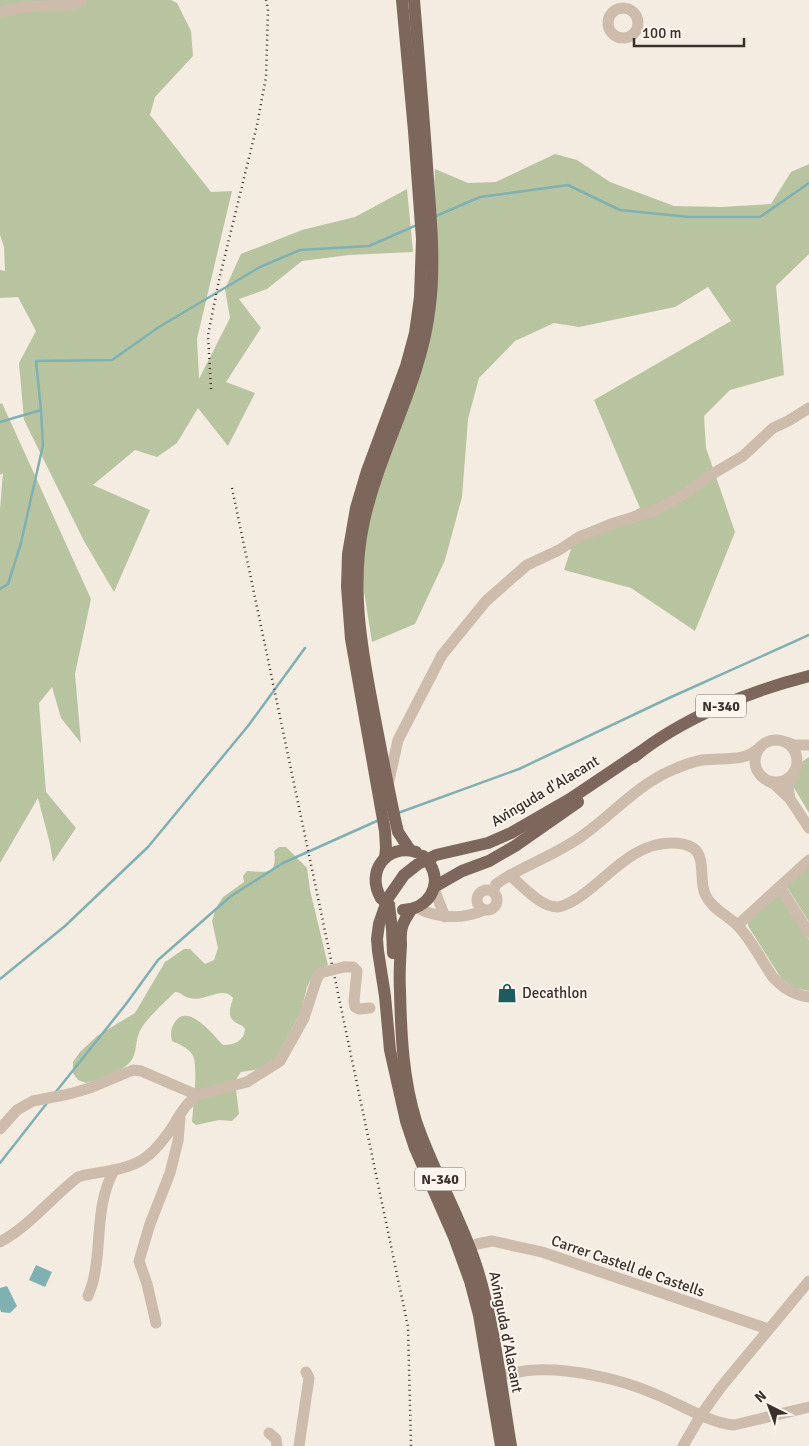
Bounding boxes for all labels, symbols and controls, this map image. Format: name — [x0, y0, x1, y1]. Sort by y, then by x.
scale bar — [634, 15, 744, 47]
text: 100 m — [642, 24, 682, 42]
road number: N-340 — [696, 694, 746, 718]
street label: Avinguda d'Alacant — [488, 752, 602, 830]
shop icon: Decathlon — [496, 982, 518, 1004]
place label: Decathlon — [522, 984, 587, 1002]
road number: N-340 — [415, 1168, 465, 1190]
street label: Carrer Castell de Castells — [549, 1231, 707, 1301]
street label: Avinguda d'Alacant — [485, 1270, 527, 1394]
north arrow — [744, 1381, 794, 1431]
text: N — [751, 1387, 770, 1406]

